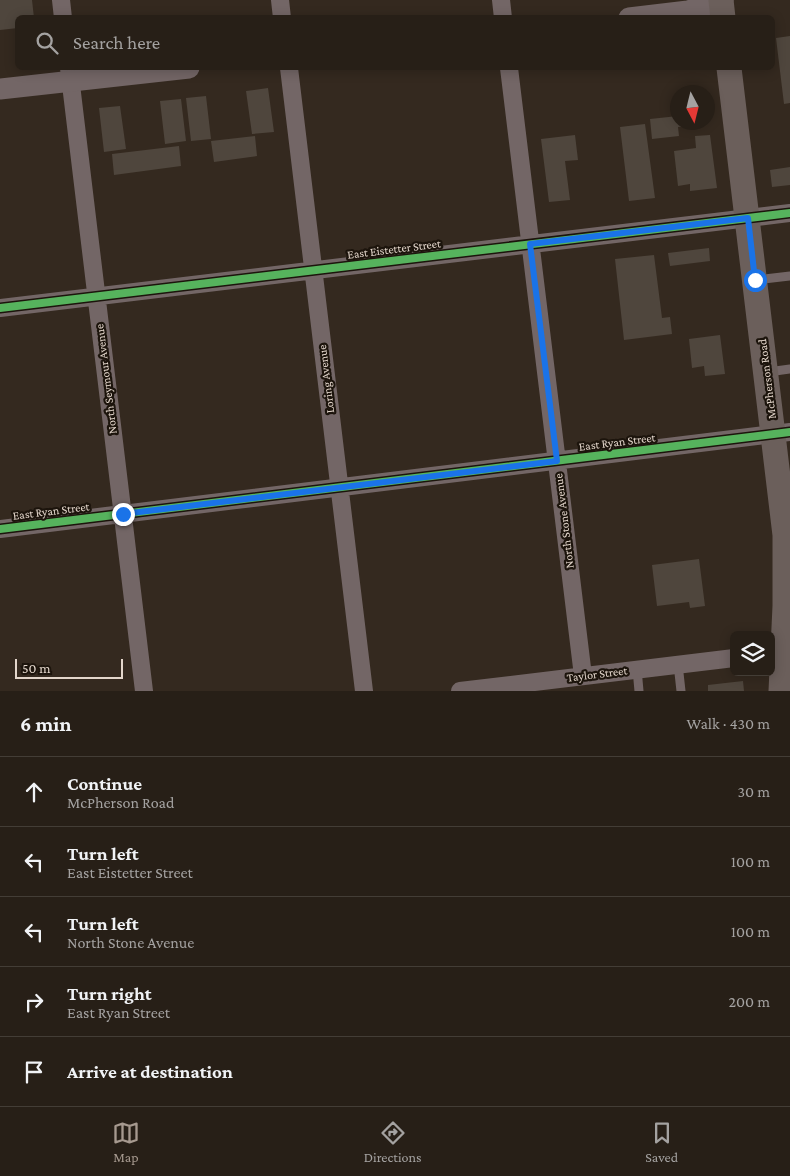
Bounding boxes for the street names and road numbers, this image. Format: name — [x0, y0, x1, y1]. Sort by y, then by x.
street label: East Eistetter Street — [346, 236, 443, 262]
street label: North Seymour Avenue — [92, 323, 120, 435]
street label: McPherson Road — [755, 337, 779, 420]
street label: Loring Avenue — [315, 344, 337, 414]
street label: East Ryan Street — [578, 430, 657, 454]
street label: North Stone Avenue — [551, 473, 577, 569]
street label: East Ryan Street — [12, 499, 91, 523]
street label: Taylor Street — [566, 663, 629, 685]

